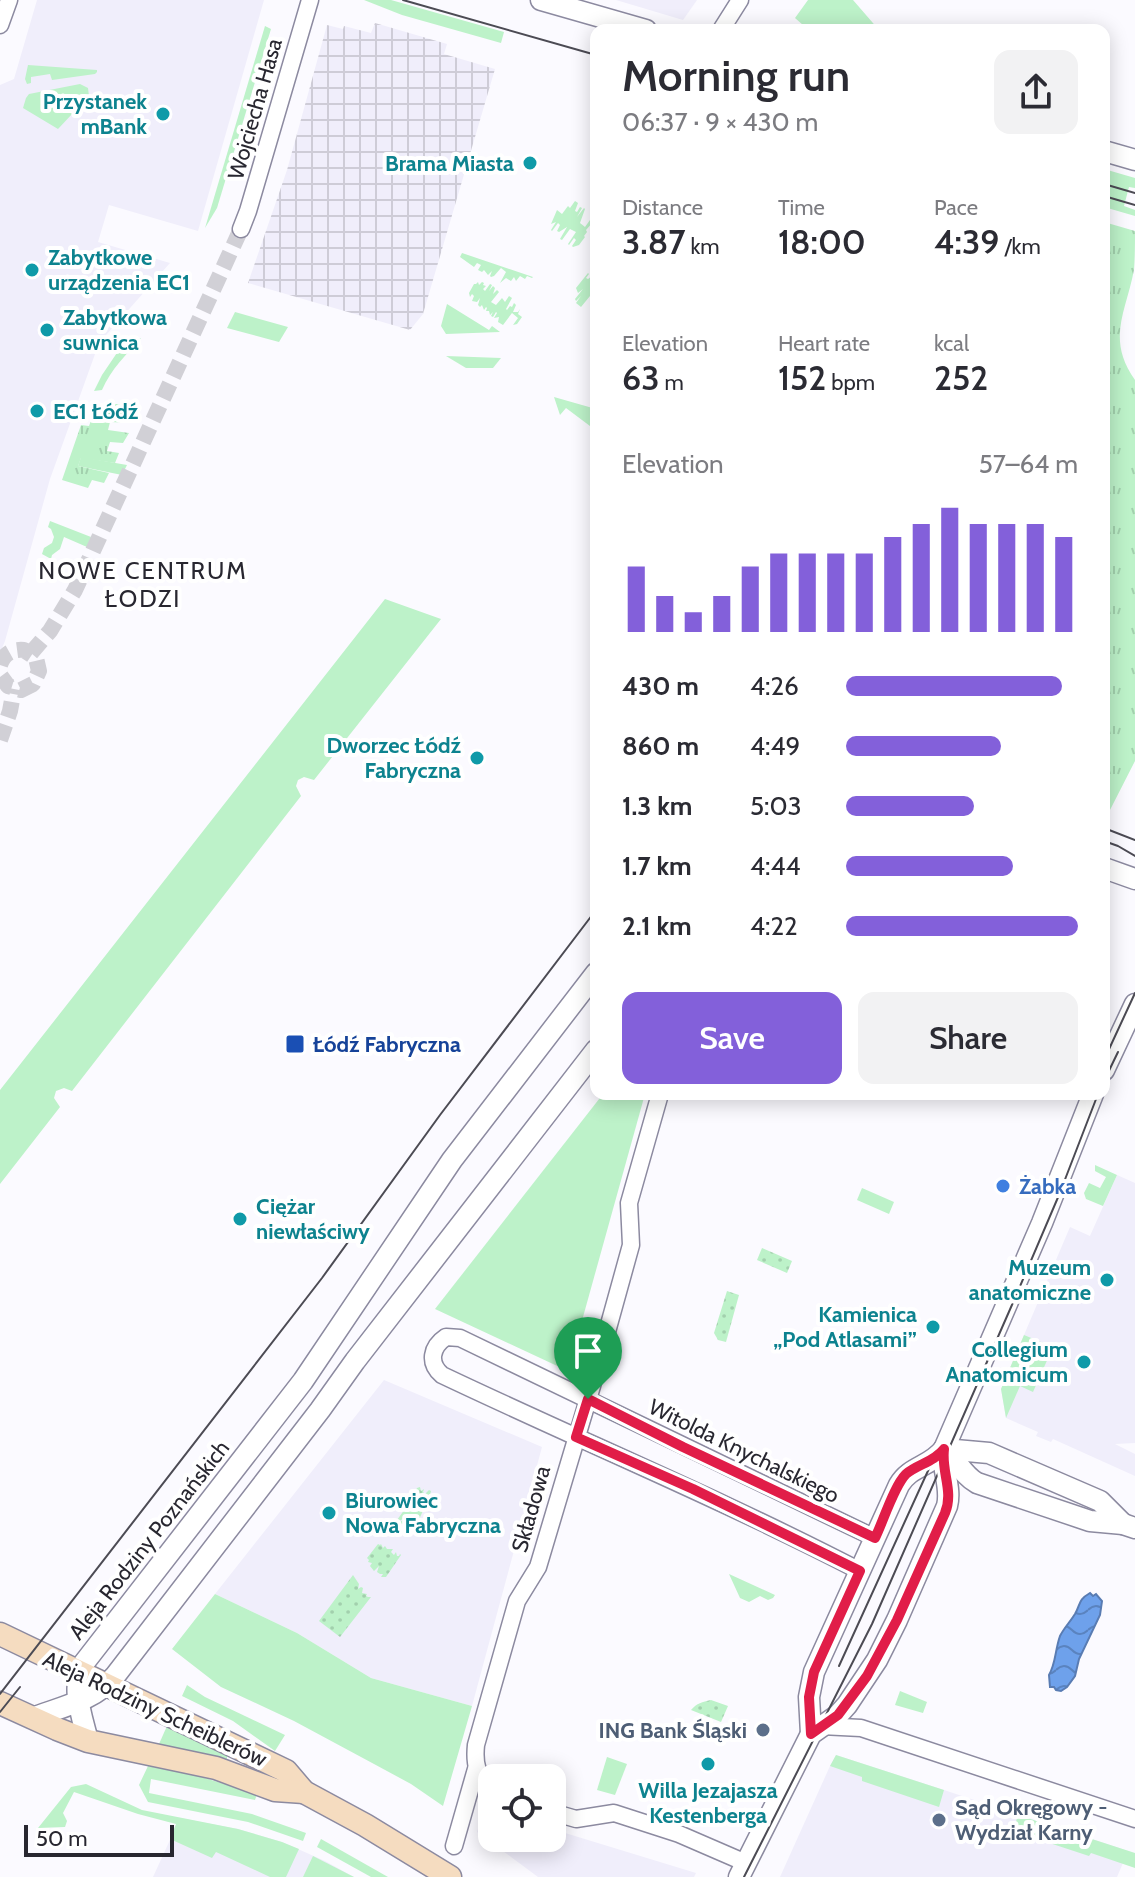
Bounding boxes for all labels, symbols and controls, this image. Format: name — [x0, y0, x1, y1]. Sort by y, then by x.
street label: Wojciecha Hasa — [222, 35, 288, 183]
text: Morning run — [622, 49, 850, 102]
button: share — [994, 50, 1078, 134]
place label: Przystanek mBank — [43, 88, 147, 140]
marker: Przystanek mBank — [154, 105, 172, 123]
text: 06:37 · 9 × 430 m — [622, 106, 818, 138]
place label: Brama Miasta — [385, 150, 514, 177]
marker: Brama Miasta — [521, 154, 539, 172]
text: Distance — [622, 194, 703, 221]
text: Time — [778, 194, 825, 221]
text: Pace — [934, 194, 978, 221]
text: 3.87 — [622, 221, 686, 263]
text: 18:00 — [778, 221, 866, 263]
text: 4:39 — [934, 221, 999, 263]
text: km — [686, 233, 720, 260]
text: /km — [999, 233, 1041, 260]
place label: Zabytkowe urządzenia EC1 — [48, 244, 190, 296]
marker: Zabytkowe urządzenia EC1 — [23, 261, 41, 279]
place label: Zabytkowa suwnica — [63, 304, 167, 356]
marker: Zabytkowa suwnica — [38, 321, 56, 339]
text: Elevation — [622, 330, 708, 357]
text: Heart rate — [778, 330, 870, 357]
text: kcal — [934, 330, 969, 357]
text: 63 — [622, 357, 660, 399]
text: 152 — [778, 357, 826, 399]
text: 252 — [934, 357, 988, 399]
text: m — [660, 369, 684, 396]
text: bpm — [826, 369, 875, 396]
place label: EC1 Łódź — [53, 398, 139, 425]
marker: EC1 Łódź — [28, 402, 46, 420]
text: Elevation — [622, 448, 724, 480]
text: 57–64 m — [979, 448, 1078, 480]
district label: NOWE CENTRUM ŁODZI — [38, 556, 248, 613]
text: 430 m — [622, 670, 699, 702]
text: 4:26 — [750, 670, 799, 702]
text: 860 m — [622, 730, 699, 762]
text: 4:49 — [750, 730, 800, 762]
place label: Dworzec Łódź Fabryczna — [327, 732, 462, 784]
marker: Dworzec Łódź Fabryczna — [468, 749, 486, 767]
text: 1.3 km — [622, 790, 692, 822]
text: 5:03 — [750, 790, 802, 822]
text: 1.7 km — [622, 850, 692, 882]
text: 4:44 — [750, 850, 801, 882]
text: 2.1 km — [622, 910, 692, 942]
text: 4:22 — [750, 910, 798, 942]
button: Save — [622, 992, 842, 1084]
button: Share — [858, 992, 1078, 1084]
place label: Łódź Fabryczna — [313, 1031, 461, 1058]
marker: Łódź Fabryczna — [284, 1033, 306, 1055]
place label: Żabka — [1019, 1173, 1076, 1200]
marker: Żabka — [994, 1177, 1012, 1195]
place label: Ciężar niewłaściwy — [256, 1193, 370, 1245]
marker: Ciężar niewłaściwy — [231, 1210, 249, 1228]
place label: Muzeum anatomiczne — [969, 1254, 1091, 1306]
marker: Muzeum anatomiczne — [1098, 1271, 1116, 1289]
place label: Kamienica „Pod Atlasami” — [773, 1301, 917, 1353]
pin — [554, 1317, 622, 1399]
marker: Kamienica „Pod Atlasami” — [924, 1318, 942, 1336]
icon: arrive — [566, 1329, 610, 1373]
place label: Collegium Anatomicum — [946, 1336, 1068, 1388]
marker: Collegium Anatomicum — [1075, 1353, 1093, 1371]
street label: Witolda Knychalskiego — [644, 1393, 844, 1509]
street label: Aleja Rodziny Poznańskich — [63, 1435, 235, 1645]
street label: Składowa — [506, 1462, 556, 1555]
place label: Biurowiec Nowa Fabryczna — [345, 1487, 501, 1539]
marker: Biurowiec Nowa Fabryczna — [320, 1504, 338, 1522]
street label: Aleja Rodziny Scheiblerów — [39, 1645, 271, 1773]
place label: ING Bank Śląski — [598, 1717, 747, 1744]
marker: ING Bank Śląski — [754, 1721, 772, 1739]
marker: Willa Jezajasza Kestenberga — [699, 1755, 717, 1773]
map controls — [478, 1764, 566, 1852]
button: locate — [478, 1764, 566, 1852]
place label: Willa Jezajasza Kestenberga — [638, 1777, 778, 1829]
place label: Sąd Okręgowy - Wydział Karny — [955, 1794, 1107, 1846]
marker: Sąd Okręgowy - Wydział Karny — [930, 1811, 948, 1829]
scale bar — [24, 1821, 174, 1857]
text: 50 m — [36, 1825, 88, 1852]

